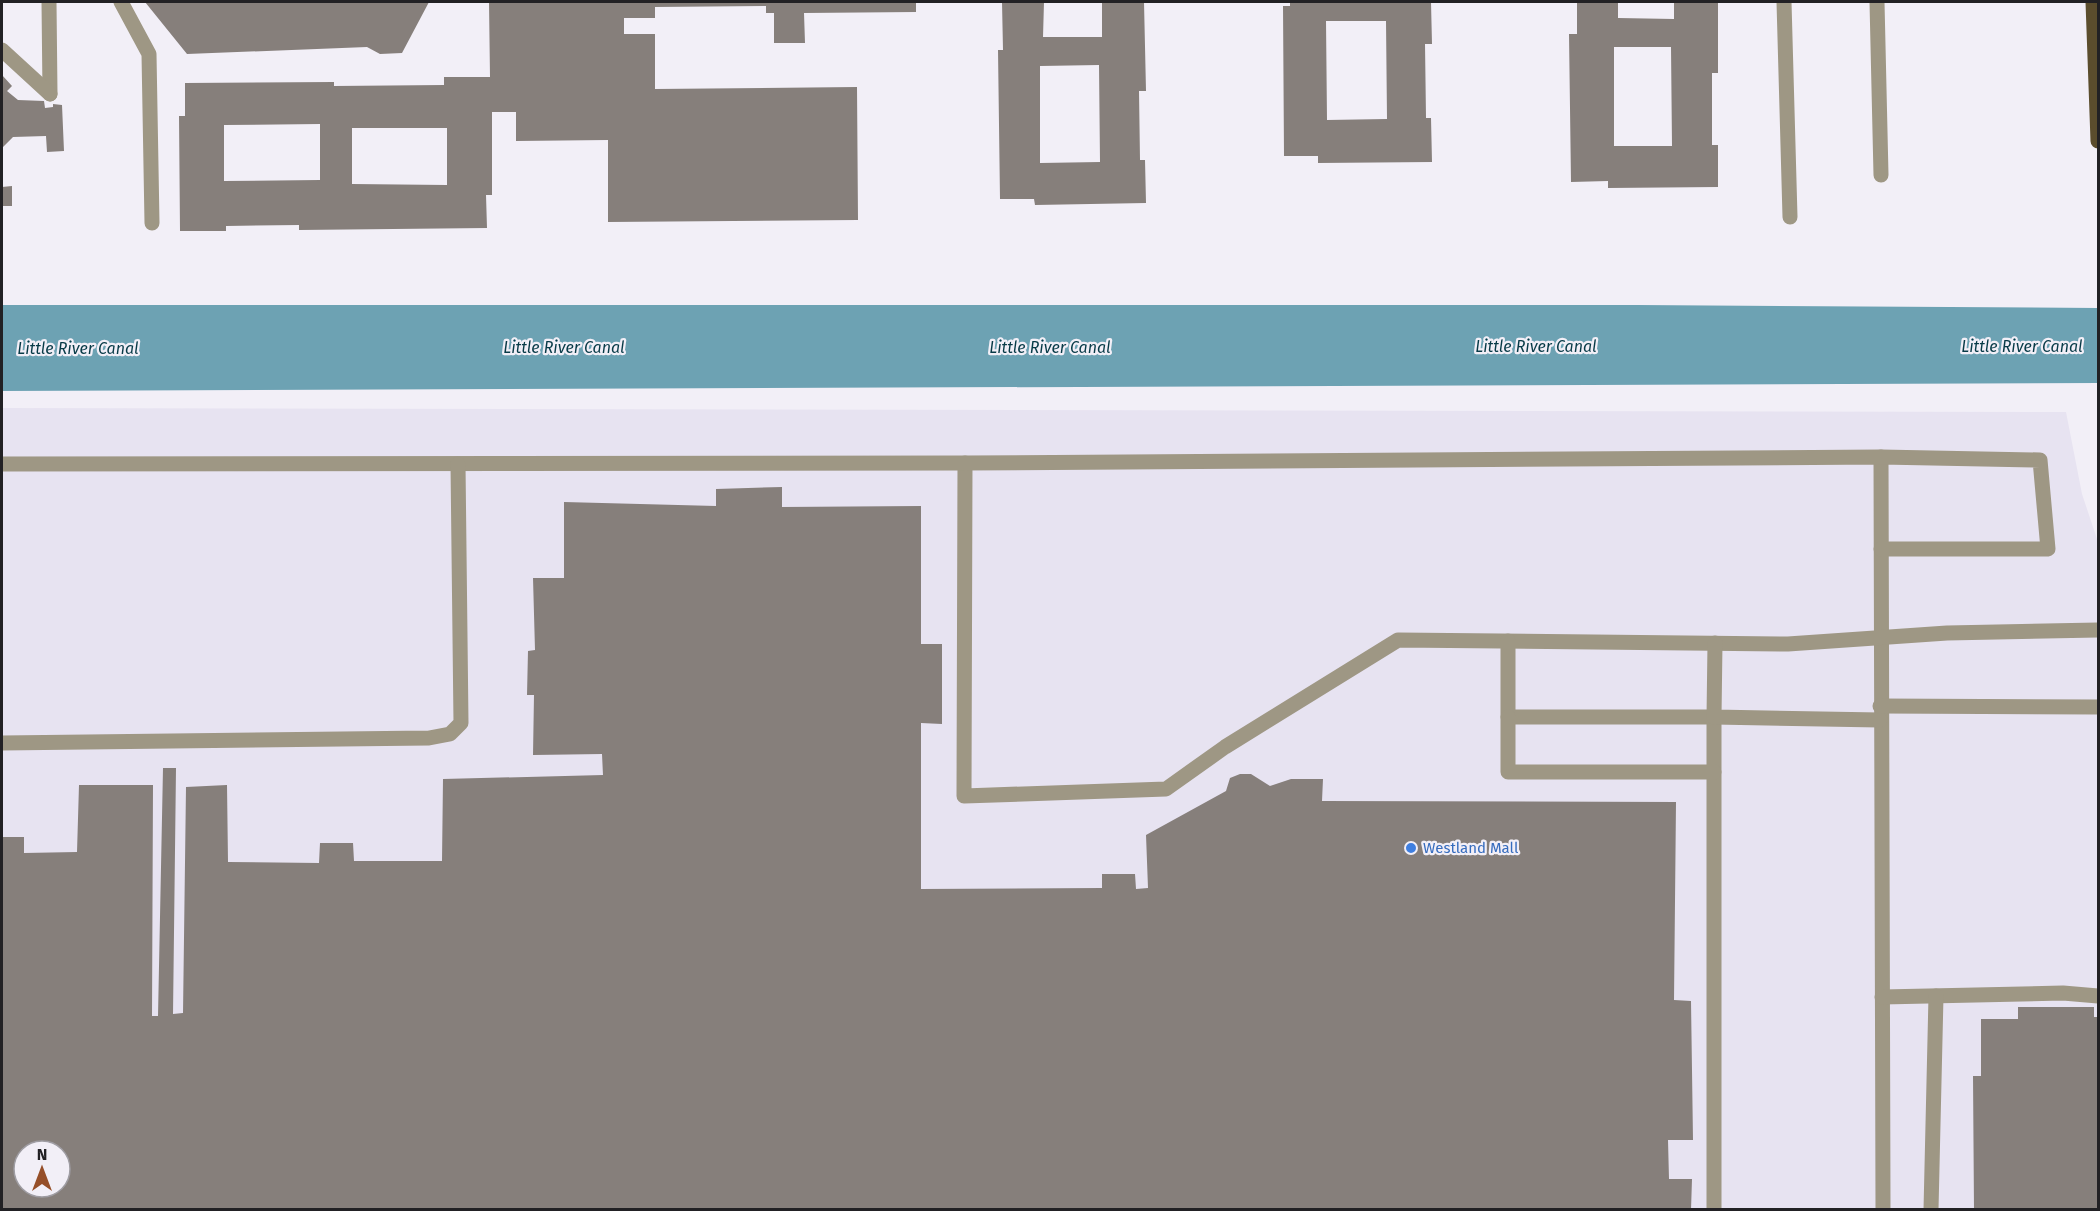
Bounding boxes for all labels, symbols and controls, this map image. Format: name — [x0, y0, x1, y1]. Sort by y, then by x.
water label: Little River Canal — [1475, 337, 1597, 356]
water label: Little River Canal — [1961, 337, 2083, 356]
water label: Little River Canal — [503, 338, 625, 357]
water label: Little River Canal — [989, 338, 1111, 357]
water label: Little River Canal — [17, 339, 139, 358]
place label: Westland Mall — [1423, 839, 1519, 857]
marker: Westland Mall — [1404, 841, 1418, 855]
north arrow — [12, 1139, 72, 1199]
text: N — [37, 1145, 47, 1164]

